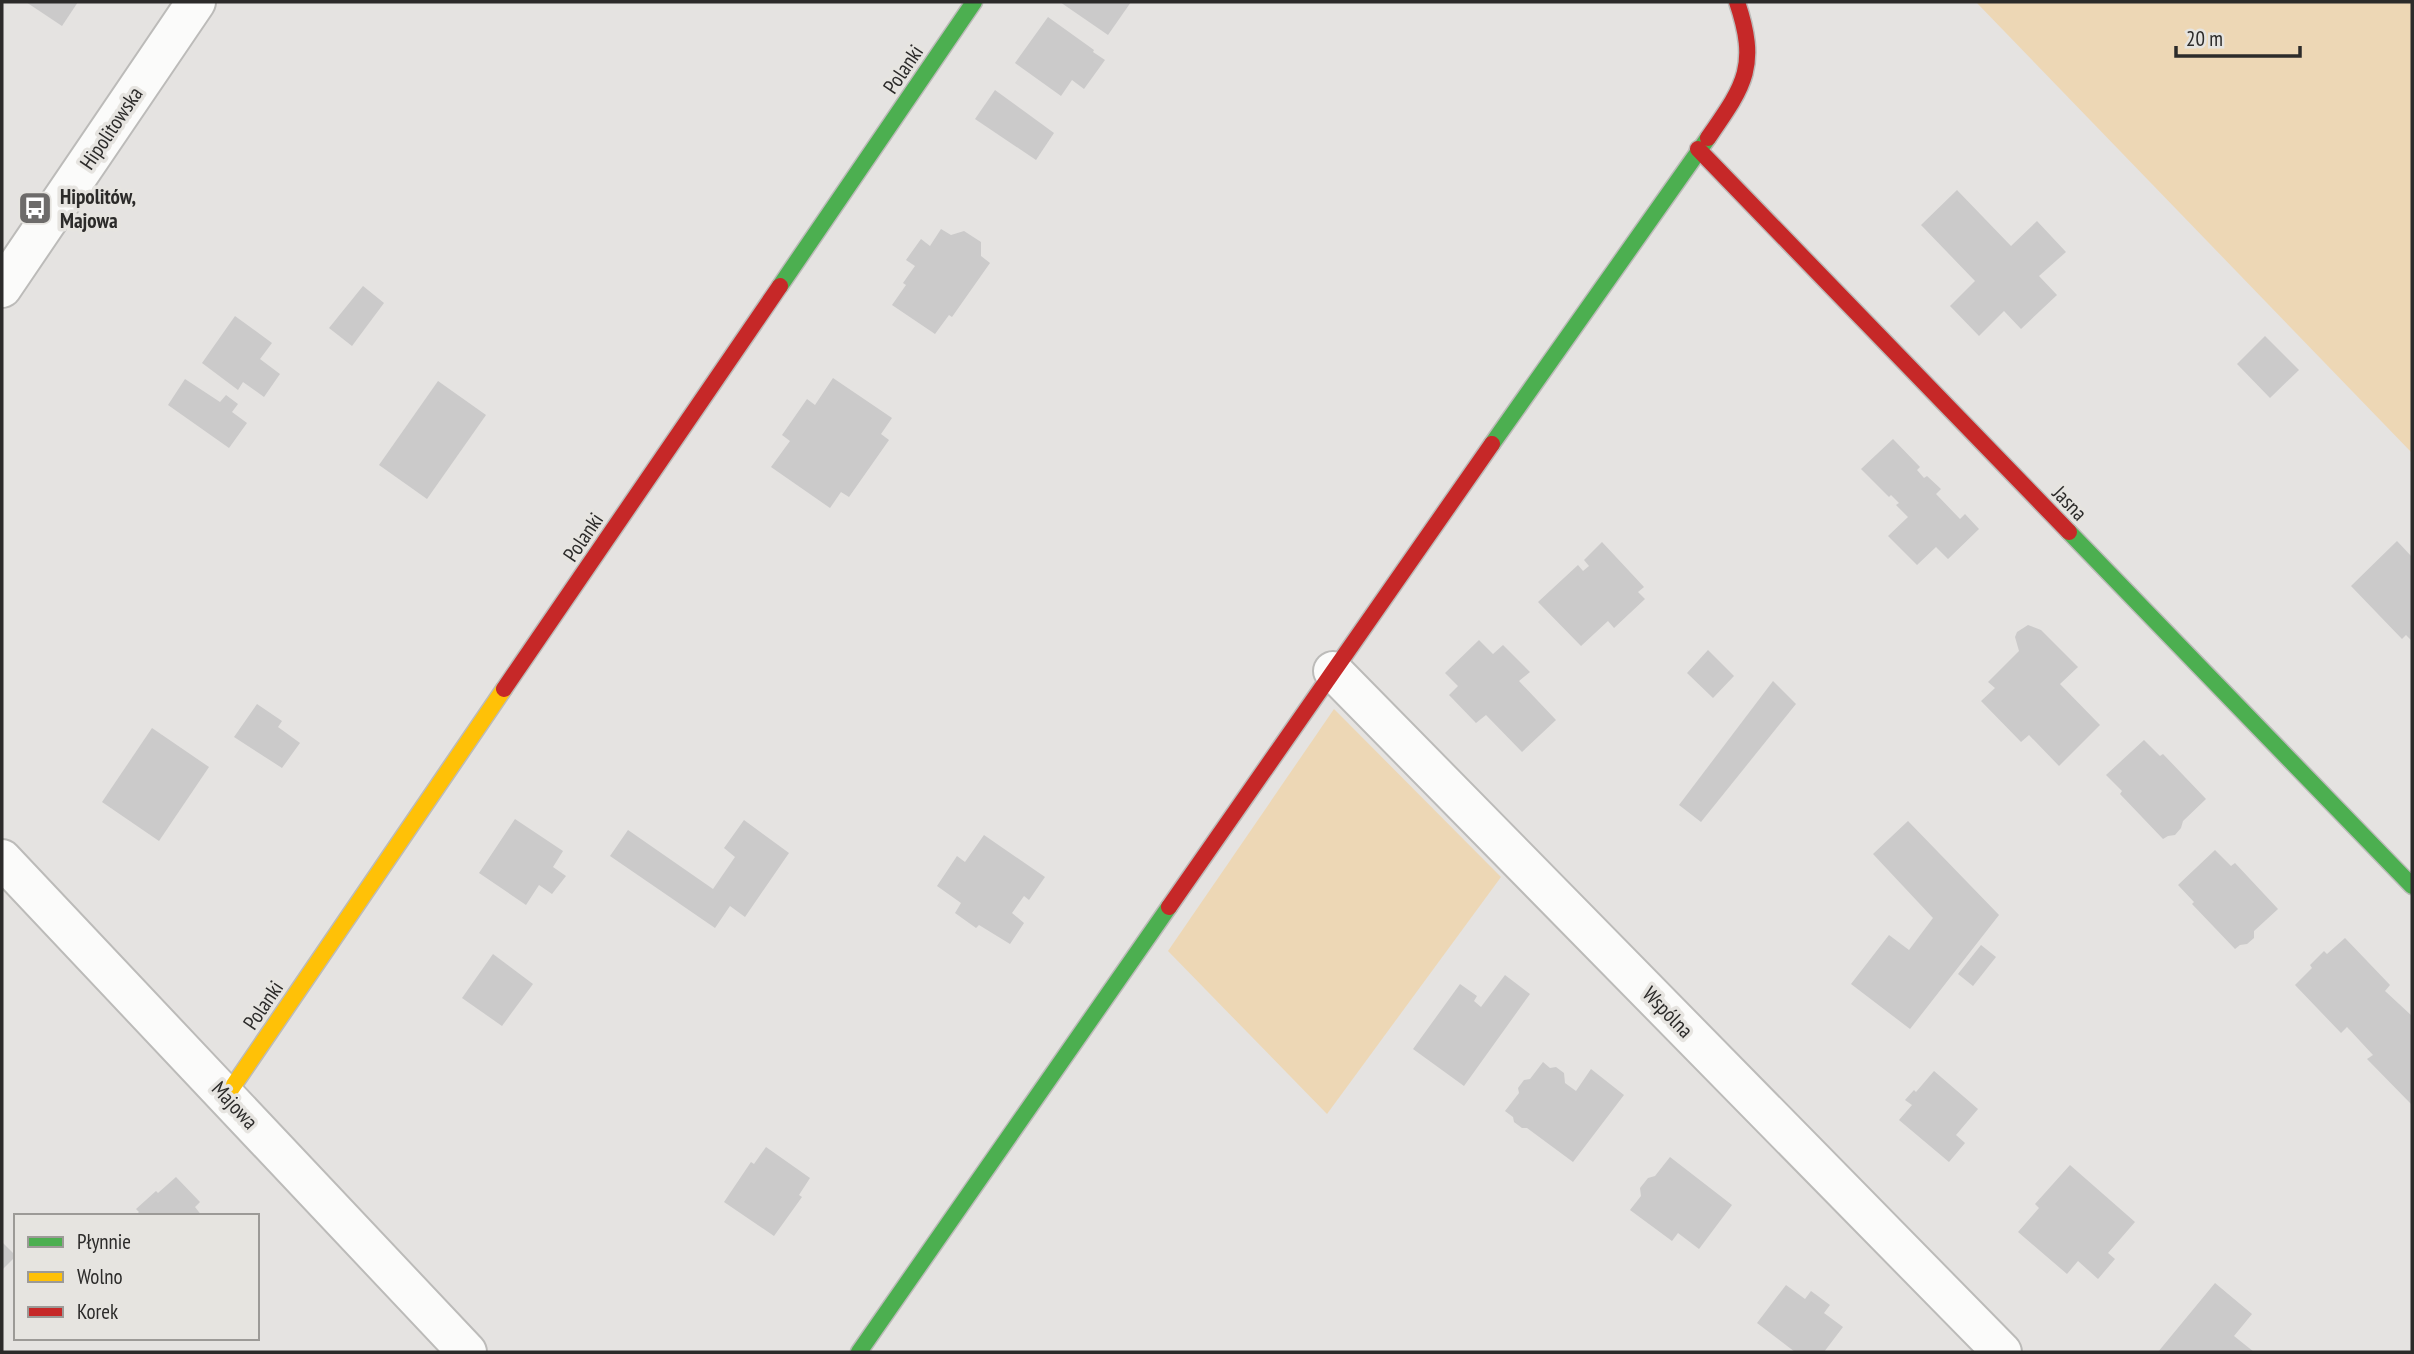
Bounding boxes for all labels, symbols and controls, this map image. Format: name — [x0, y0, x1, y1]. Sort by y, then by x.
scale bar — [2176, 14, 2300, 58]
text: 20 m — [2186, 25, 2223, 52]
street label: Polanki — [877, 39, 929, 99]
street label: Hipolitowska — [74, 81, 148, 175]
place label: Hipolitów, Majowa — [60, 183, 136, 234]
bus stop icon: Hipolitów, Majowa — [16, 189, 54, 227]
street label: Jasna — [2046, 479, 2093, 526]
street label: Polanki — [557, 507, 609, 567]
street label: Polanki — [237, 975, 289, 1035]
street label: Wspólna — [1637, 981, 1699, 1043]
street label: Majowa — [206, 1075, 264, 1135]
legend — [14, 1214, 259, 1340]
text: Płynnie — [77, 1228, 131, 1255]
text: Wolno — [77, 1263, 123, 1290]
text: Korek — [77, 1298, 118, 1325]

